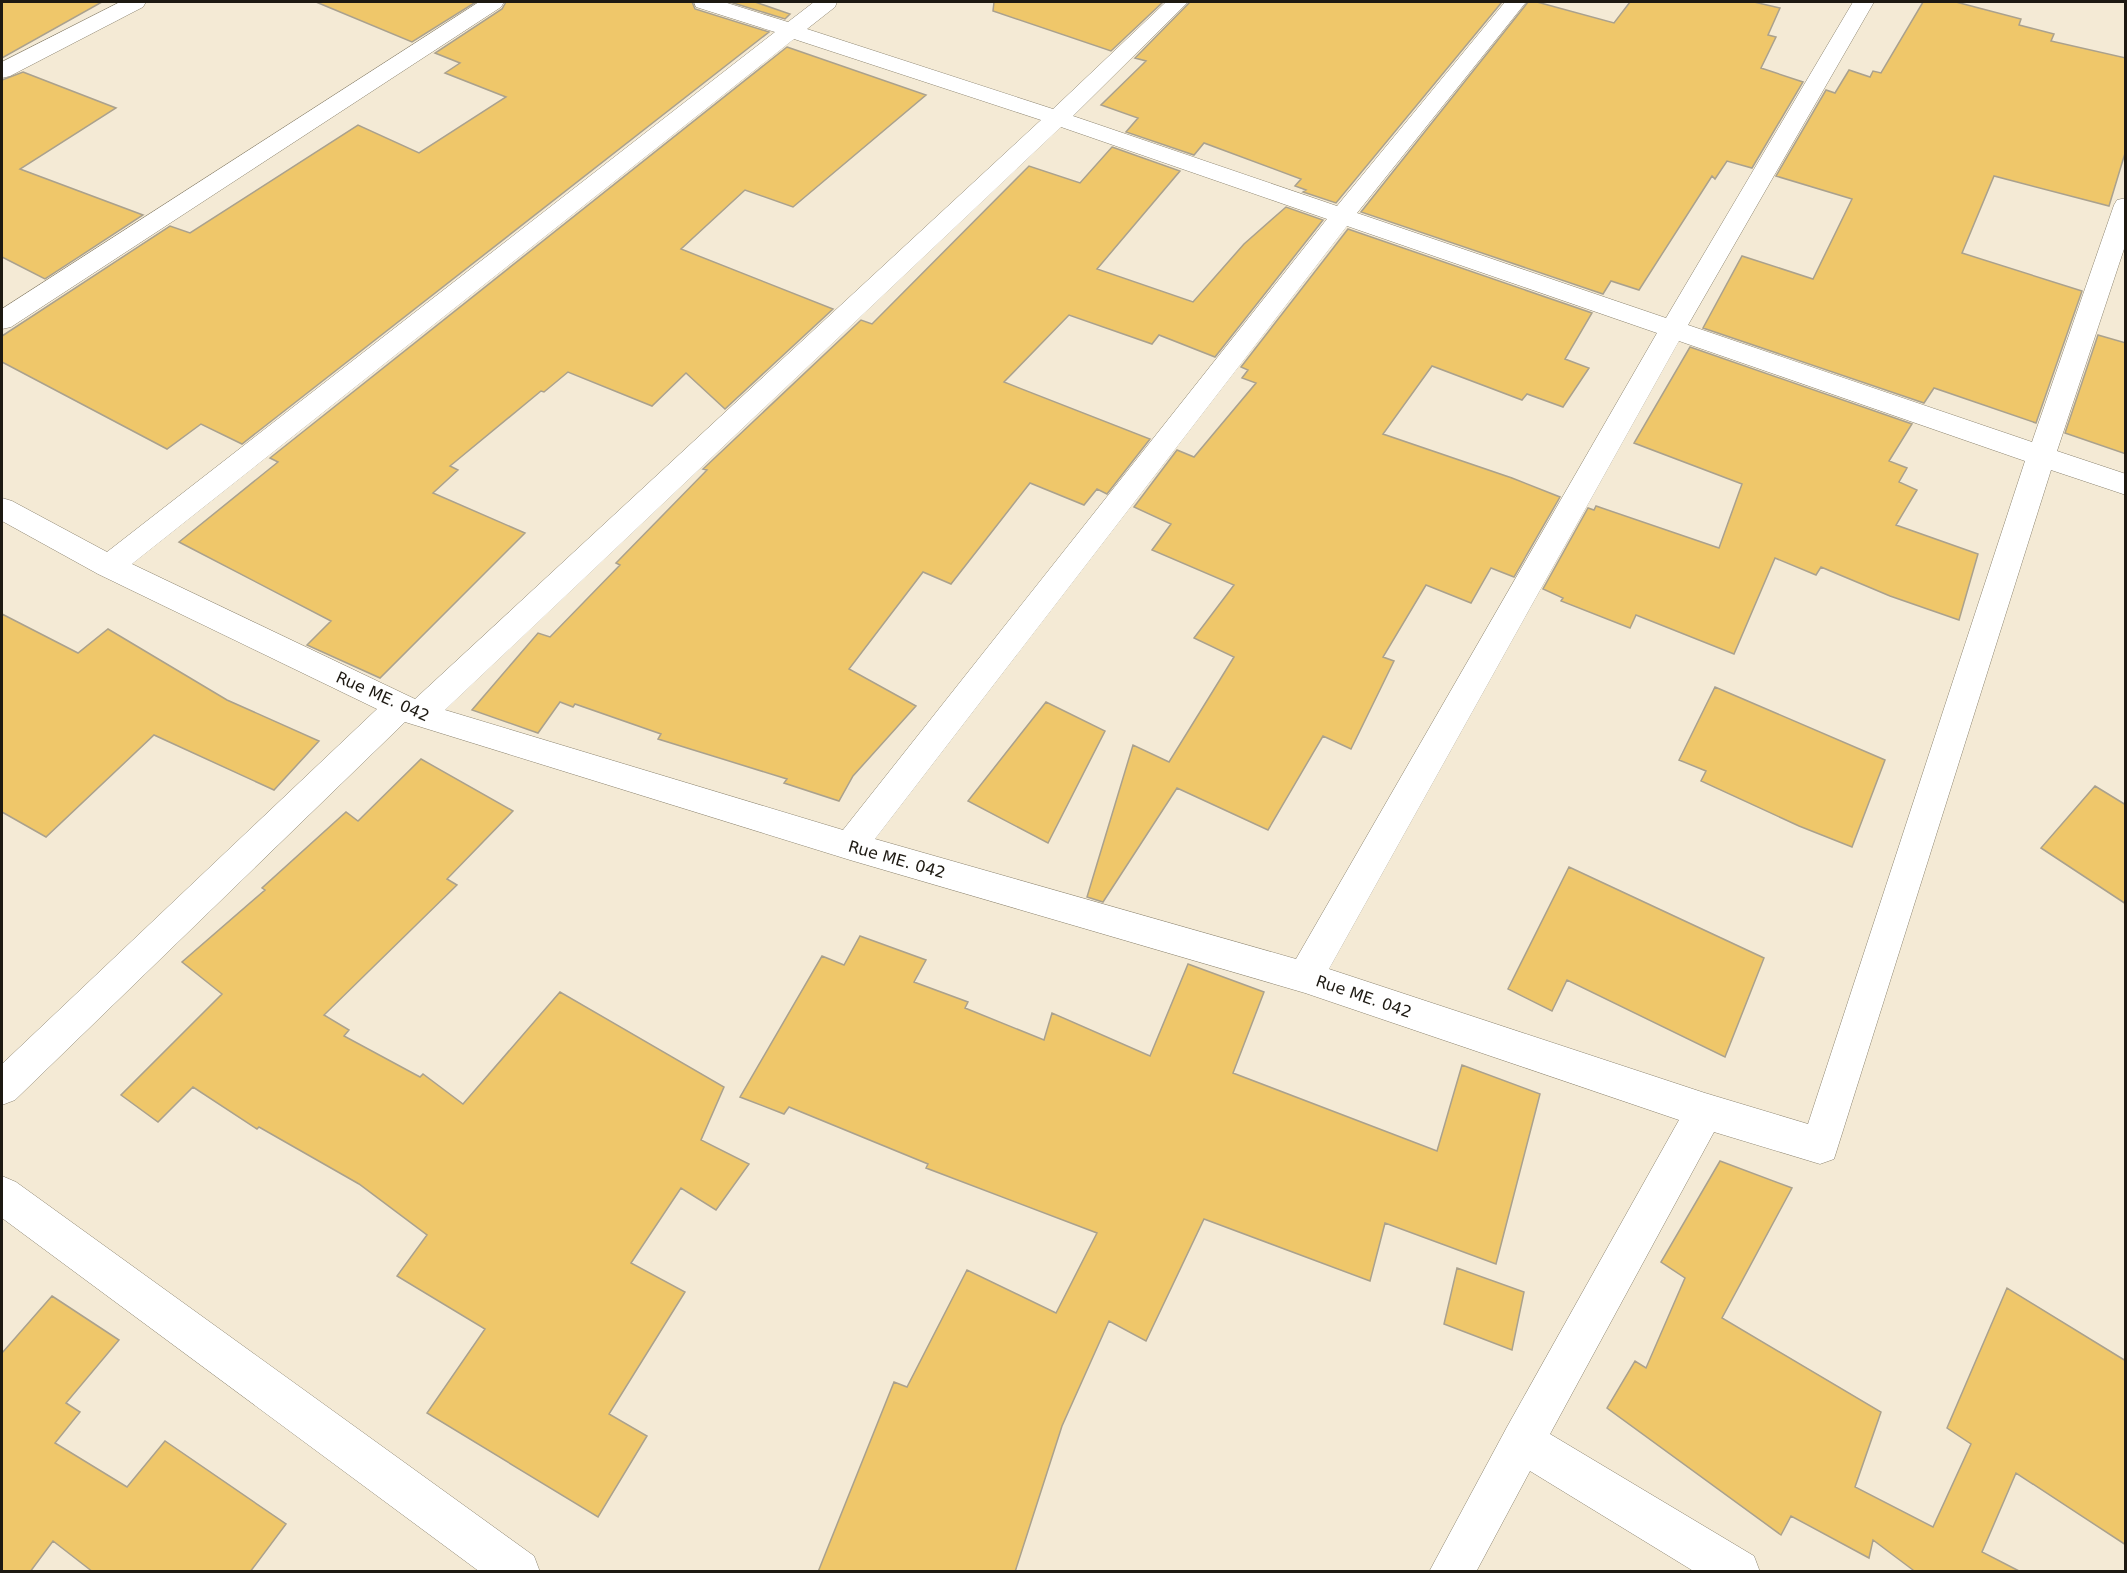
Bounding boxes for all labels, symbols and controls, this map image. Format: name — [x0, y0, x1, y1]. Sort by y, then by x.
street label: Rue ME. 042 — [333, 667, 432, 725]
street label: Rue ME. 042 — [846, 837, 948, 882]
street label: Rue ME. 042 — [1313, 971, 1414, 1022]

